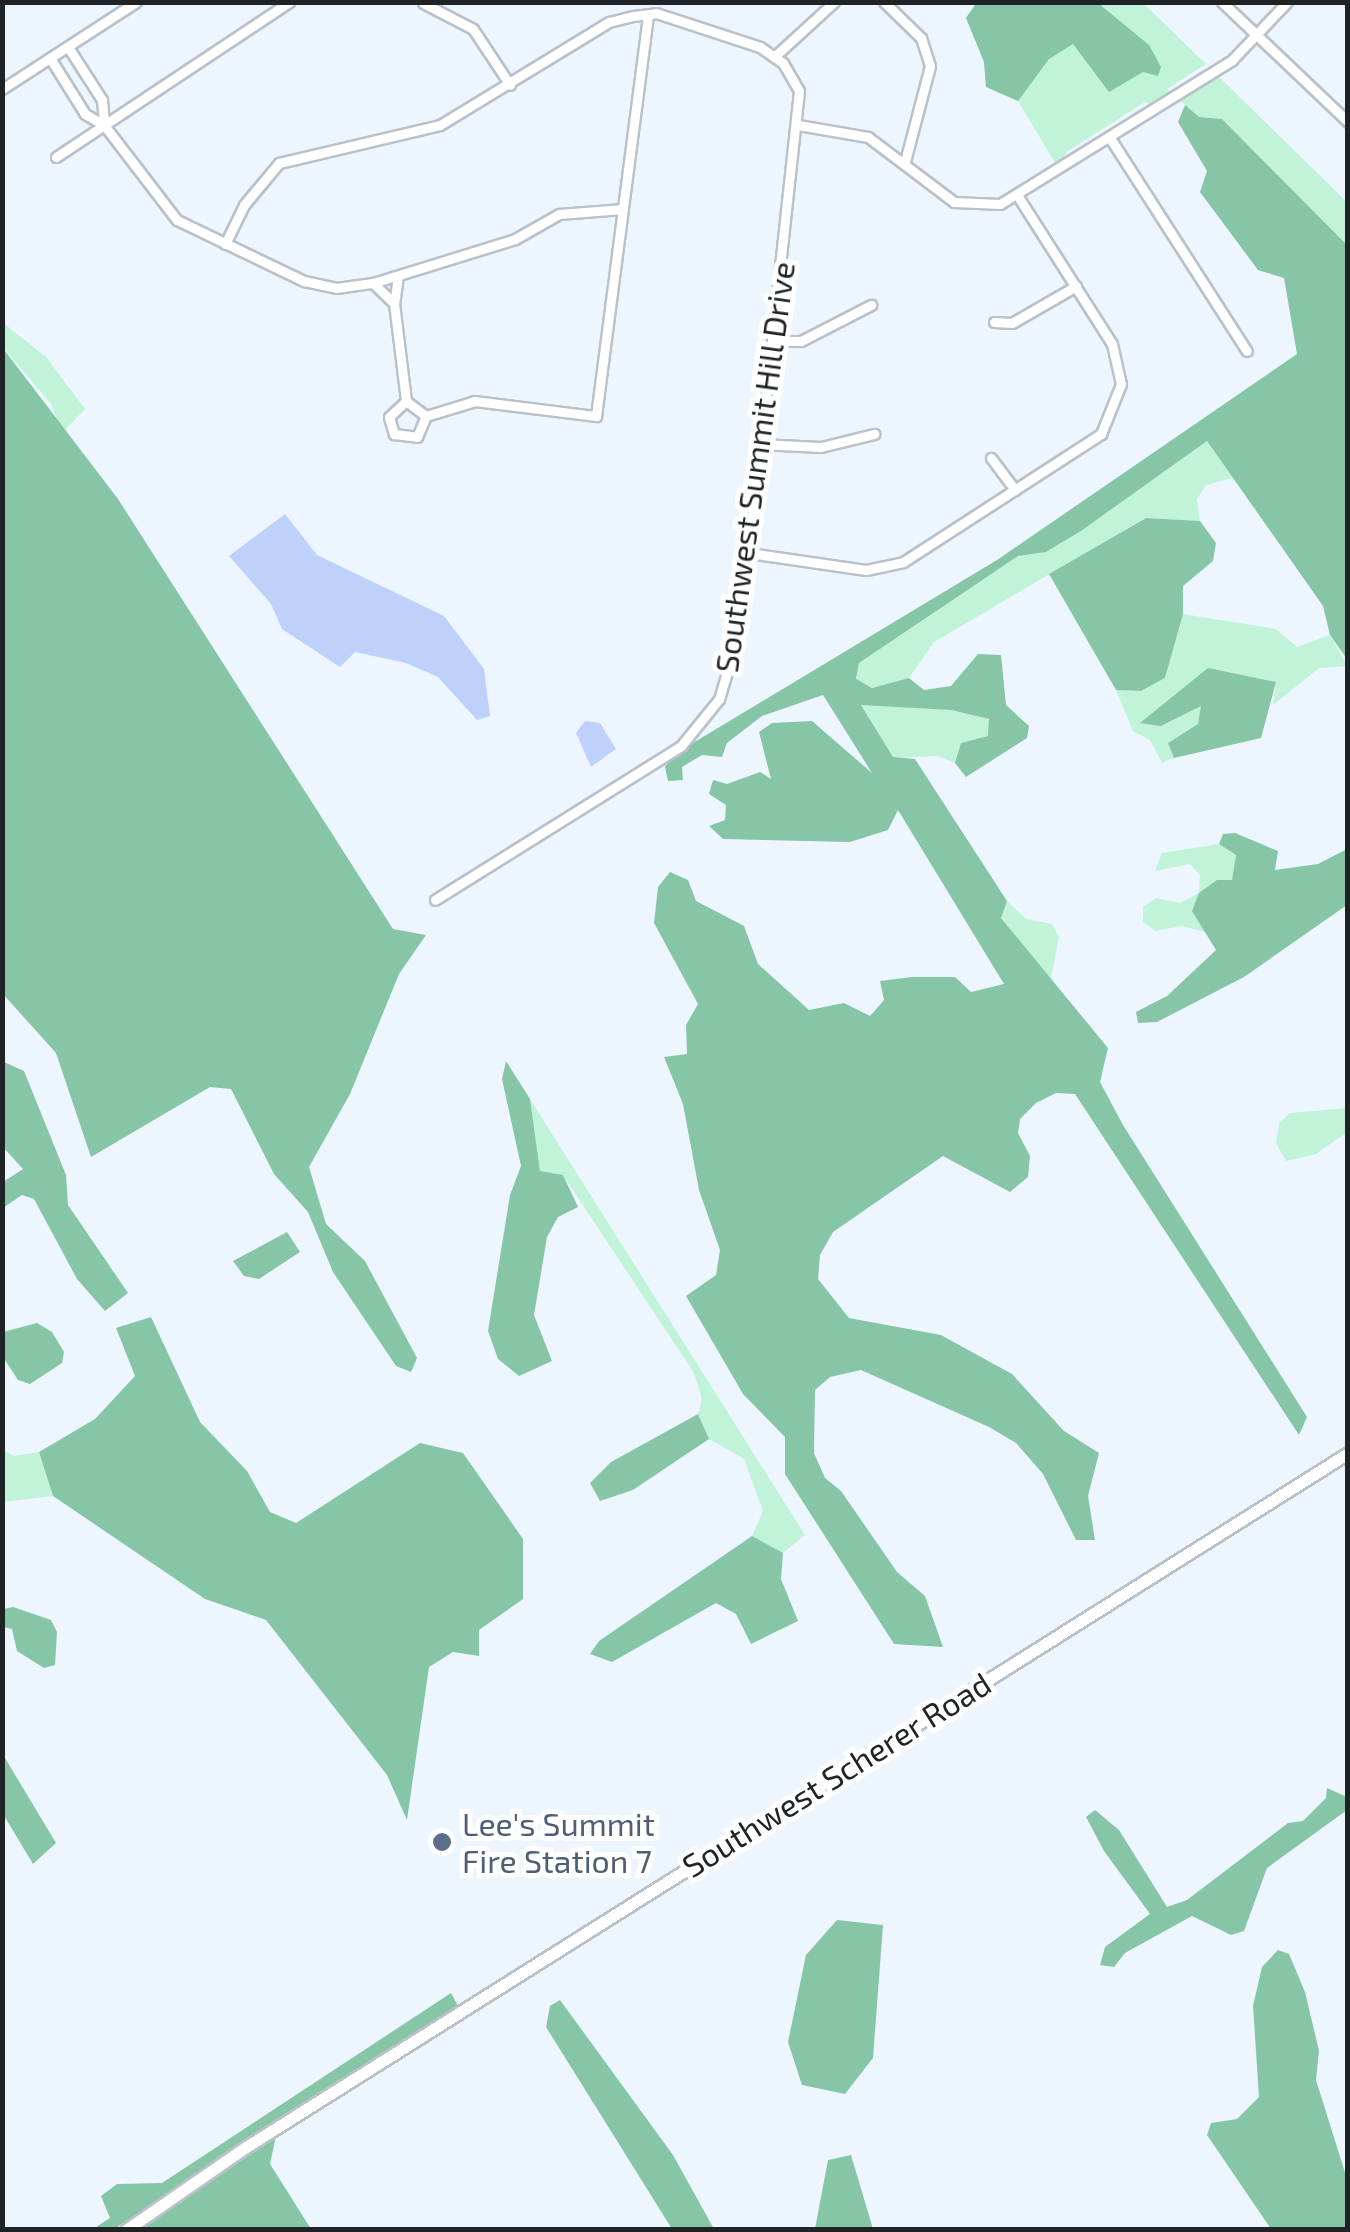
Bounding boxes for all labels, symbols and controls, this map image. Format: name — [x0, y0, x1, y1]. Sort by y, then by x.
street label: Southwest Summit Hill Drive — [706, 259, 802, 675]
street label: Southwest Scherer Road — [675, 1663, 997, 1885]
place label: Lee's Summit Fire Station 7 — [462, 1805, 655, 1880]
marker: Lee's Summit Fire Station 7 — [431, 1831, 453, 1853]

